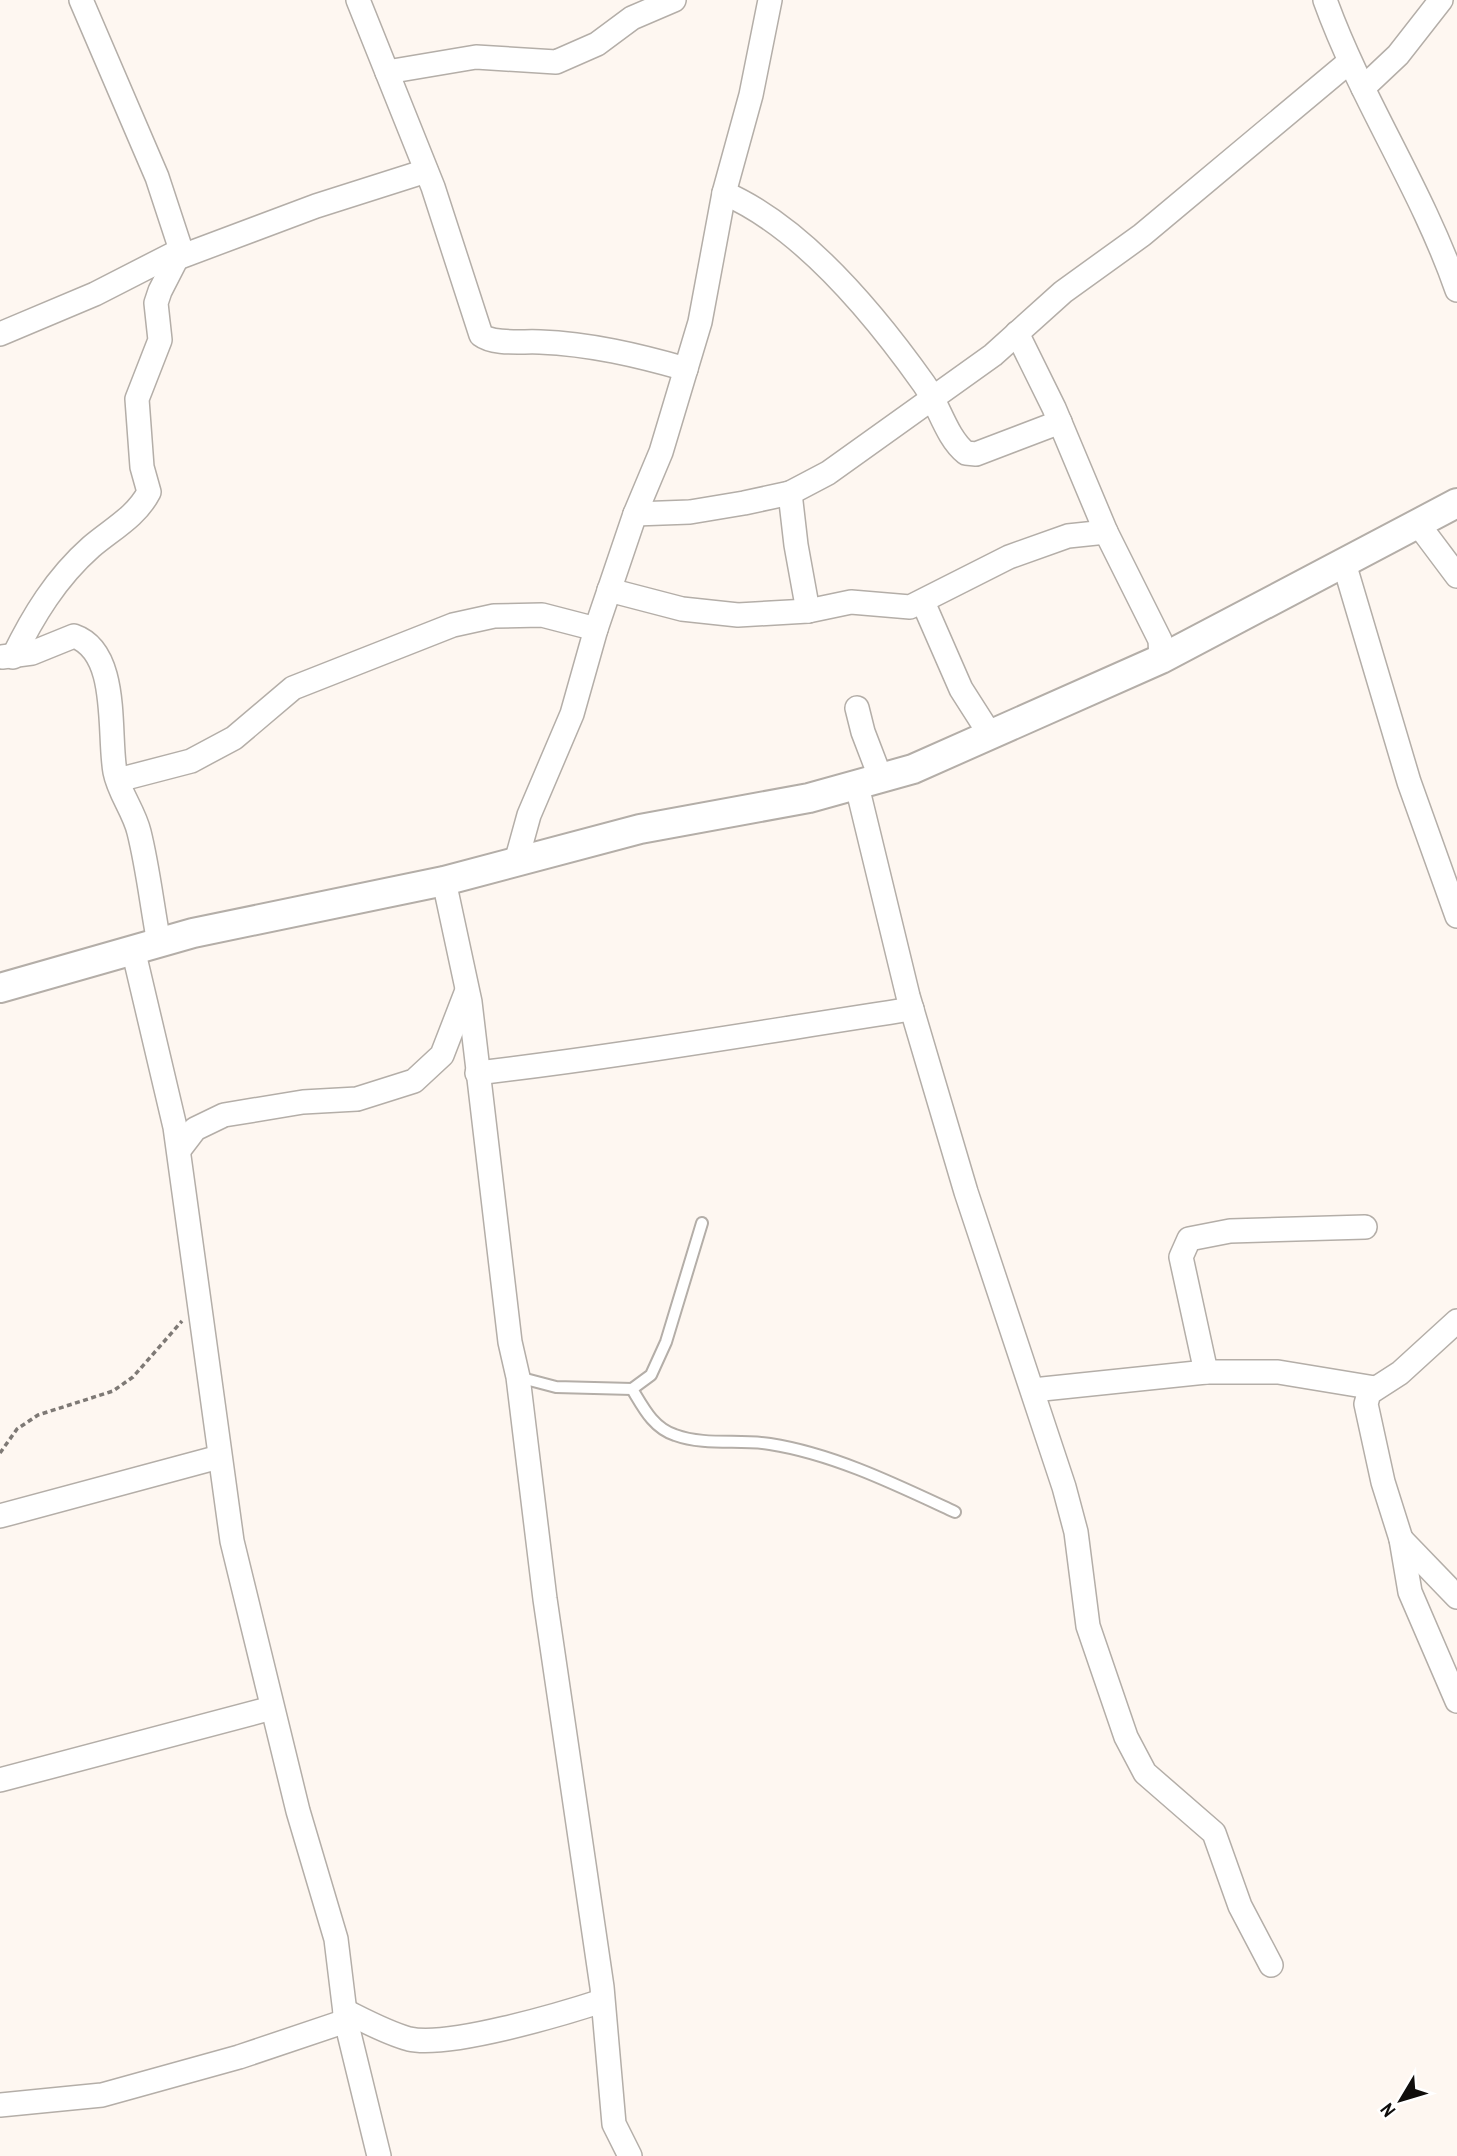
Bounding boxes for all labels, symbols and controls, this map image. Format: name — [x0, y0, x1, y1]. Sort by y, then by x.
north arrow — [1366, 2065, 1436, 2135]
text: N — [1374, 2098, 1401, 2123]

